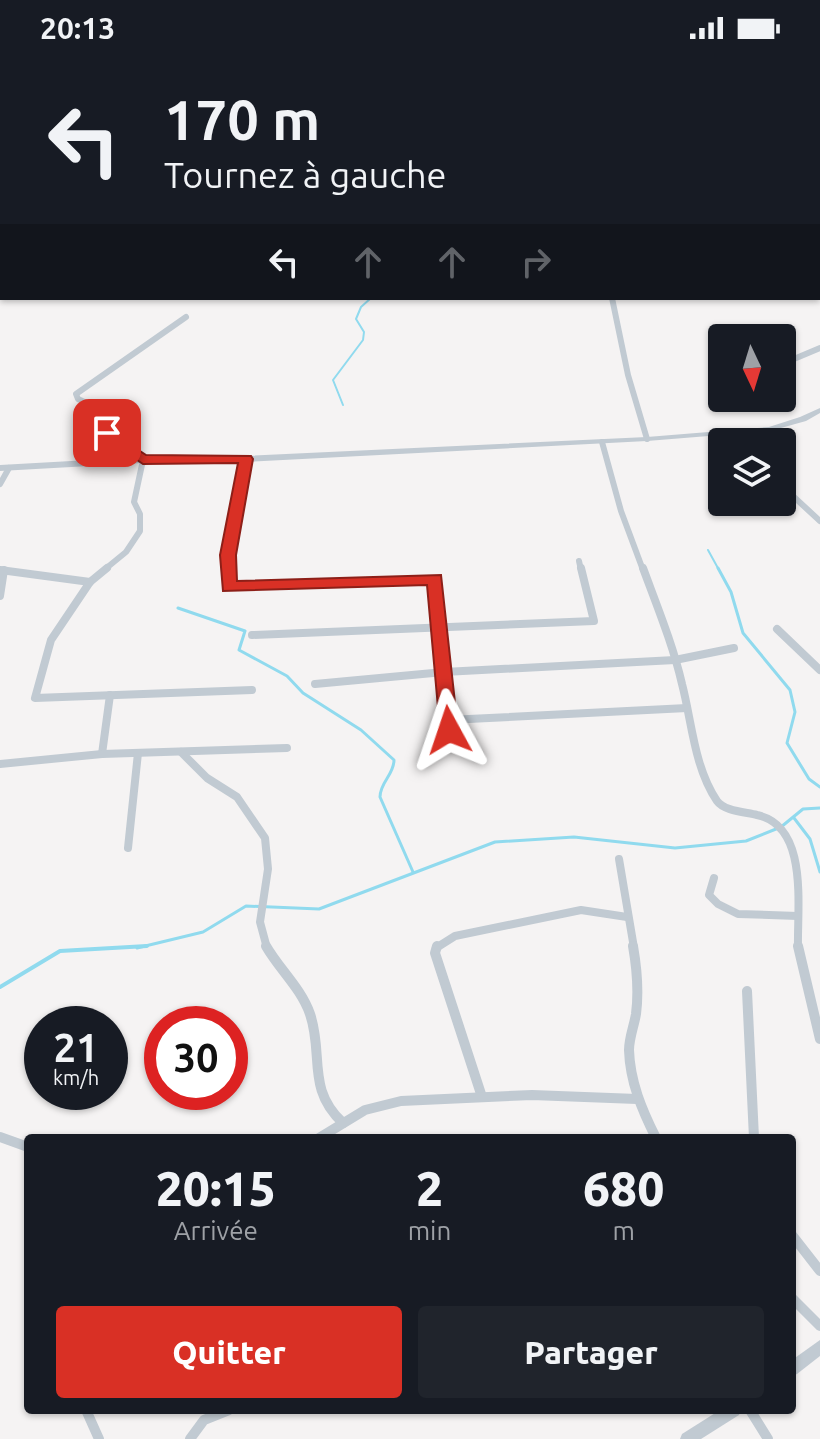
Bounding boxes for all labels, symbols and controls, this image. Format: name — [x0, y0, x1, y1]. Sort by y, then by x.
text: 20:13 — [40, 11, 115, 45]
icon: left — [32, 88, 136, 192]
text: 170 m — [164, 88, 320, 151]
text: Tournez à gauche — [164, 154, 446, 195]
icon: left — [262, 240, 306, 284]
icon: ahead — [346, 240, 390, 284]
icon: ahead — [430, 240, 474, 284]
icon: right — [514, 240, 558, 284]
north arrow — [708, 324, 796, 412]
map controls — [708, 324, 796, 516]
pin — [73, 399, 141, 467]
icon: arrive — [85, 411, 129, 455]
button: layers — [708, 428, 796, 516]
position arrow — [407, 688, 491, 772]
speed limit sign: 30 — [144, 1006, 248, 1110]
text: 21 — [53, 1025, 99, 1070]
text: km/h — [53, 1066, 99, 1089]
text: 20:15 — [156, 1161, 276, 1215]
text: 2 — [416, 1161, 443, 1215]
text: 680 — [583, 1161, 664, 1215]
text: Arrivée — [174, 1216, 258, 1245]
text: min — [408, 1216, 451, 1245]
text: m — [612, 1216, 635, 1245]
button: Quitter — [56, 1306, 402, 1398]
button: Partager — [418, 1306, 764, 1398]

